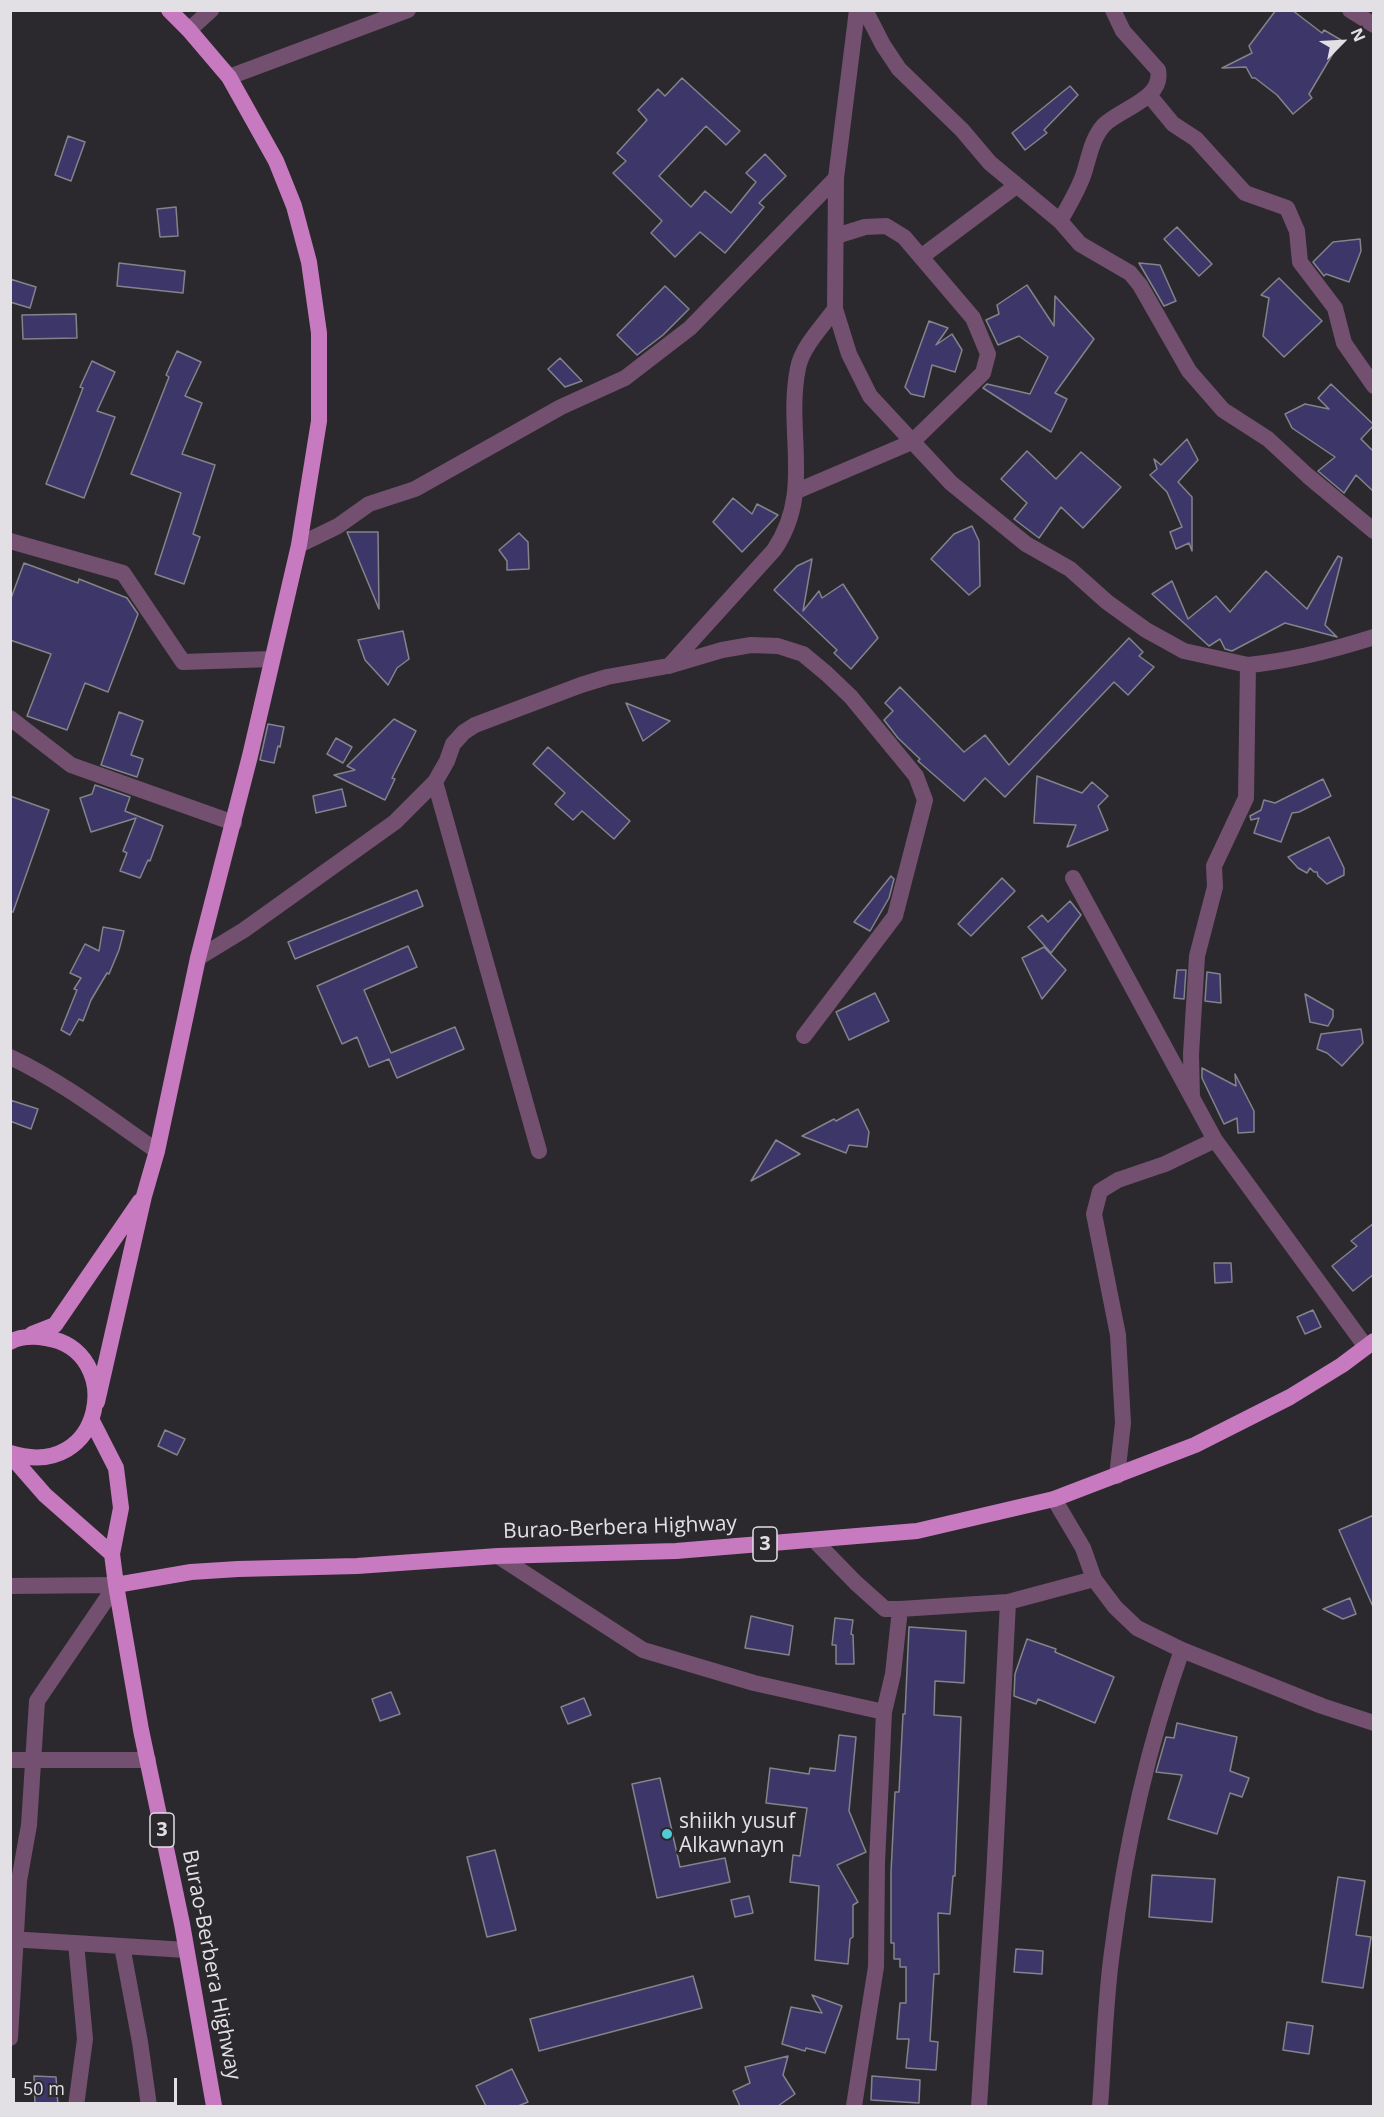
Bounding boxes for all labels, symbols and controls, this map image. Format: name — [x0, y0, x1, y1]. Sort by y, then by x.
north arrow — [1312, 12, 1372, 72]
text: N — [1346, 24, 1371, 45]
street label: Burao-Berbera Highway — [503, 1511, 737, 1545]
road number: 3 — [753, 1527, 777, 1561]
place label: shiikh yusuf Alkawnayn — [679, 1809, 795, 1859]
road number: 3 — [150, 1813, 174, 1847]
marker: shiikh yusuf Alkawnayn — [660, 1827, 674, 1841]
street label: Burao-Berbera Highway — [176, 1848, 246, 2082]
scale bar — [15, 2066, 180, 2104]
text: 50 m — [23, 2076, 65, 2100]

